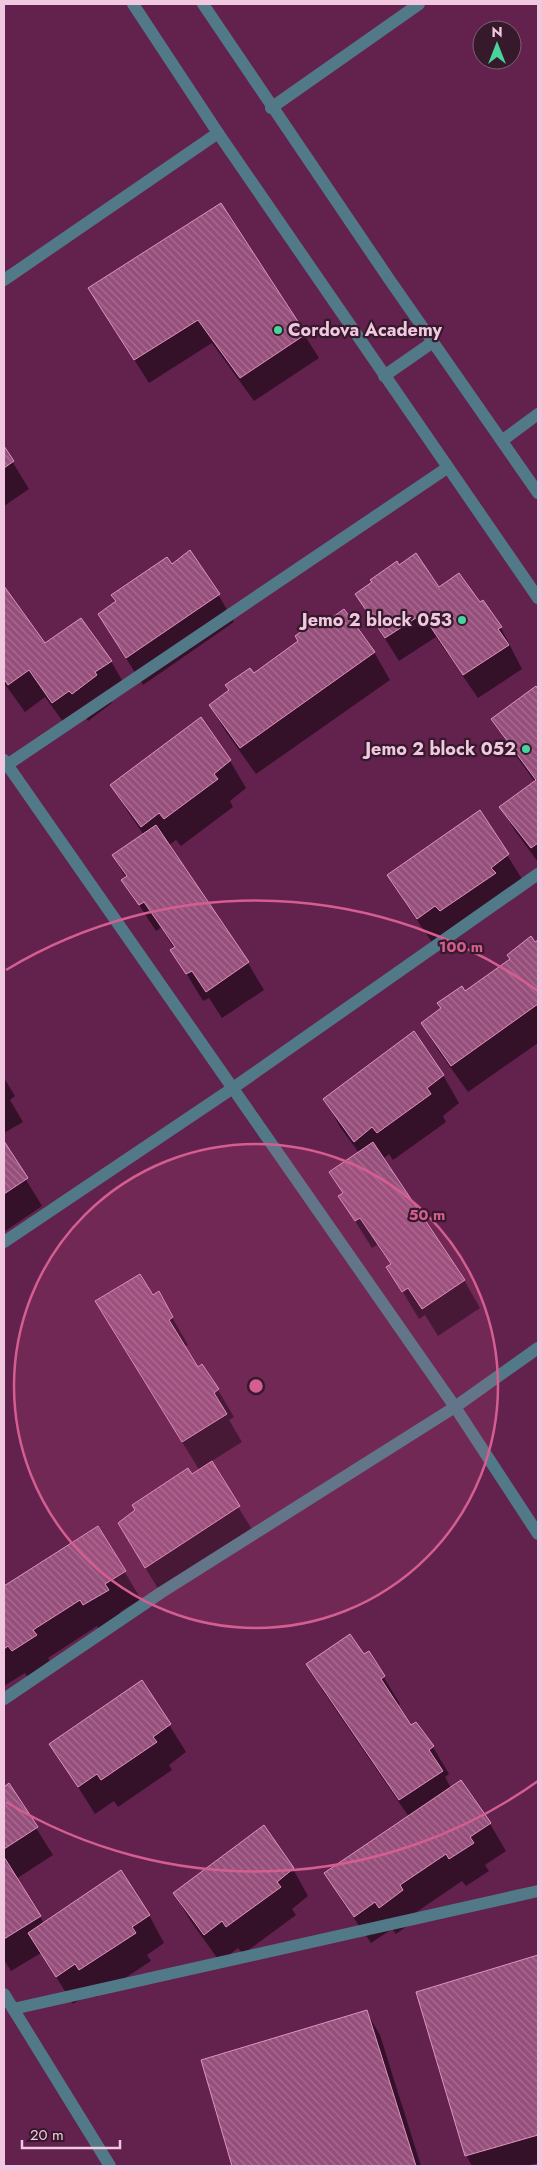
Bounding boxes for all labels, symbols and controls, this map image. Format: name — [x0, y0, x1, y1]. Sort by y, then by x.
north arrow — [472, 20, 522, 70]
text: N — [491, 22, 503, 42]
place label: Cordova Academy — [288, 317, 443, 343]
marker: Cordova Academy — [272, 324, 284, 336]
place label: Jemo 2 block 053 — [299, 607, 452, 633]
marker: Jemo 2 block 053 — [456, 614, 468, 626]
place label: Jemo 2 block 052 — [362, 736, 516, 762]
marker: Jemo 2 block 052 — [520, 743, 532, 755]
text: 100 m — [439, 936, 483, 958]
text: 50 m — [409, 1204, 445, 1226]
centre of rings — [247, 1377, 265, 1395]
scale bar — [22, 2118, 120, 2150]
text: 20 m — [30, 2124, 64, 2146]

